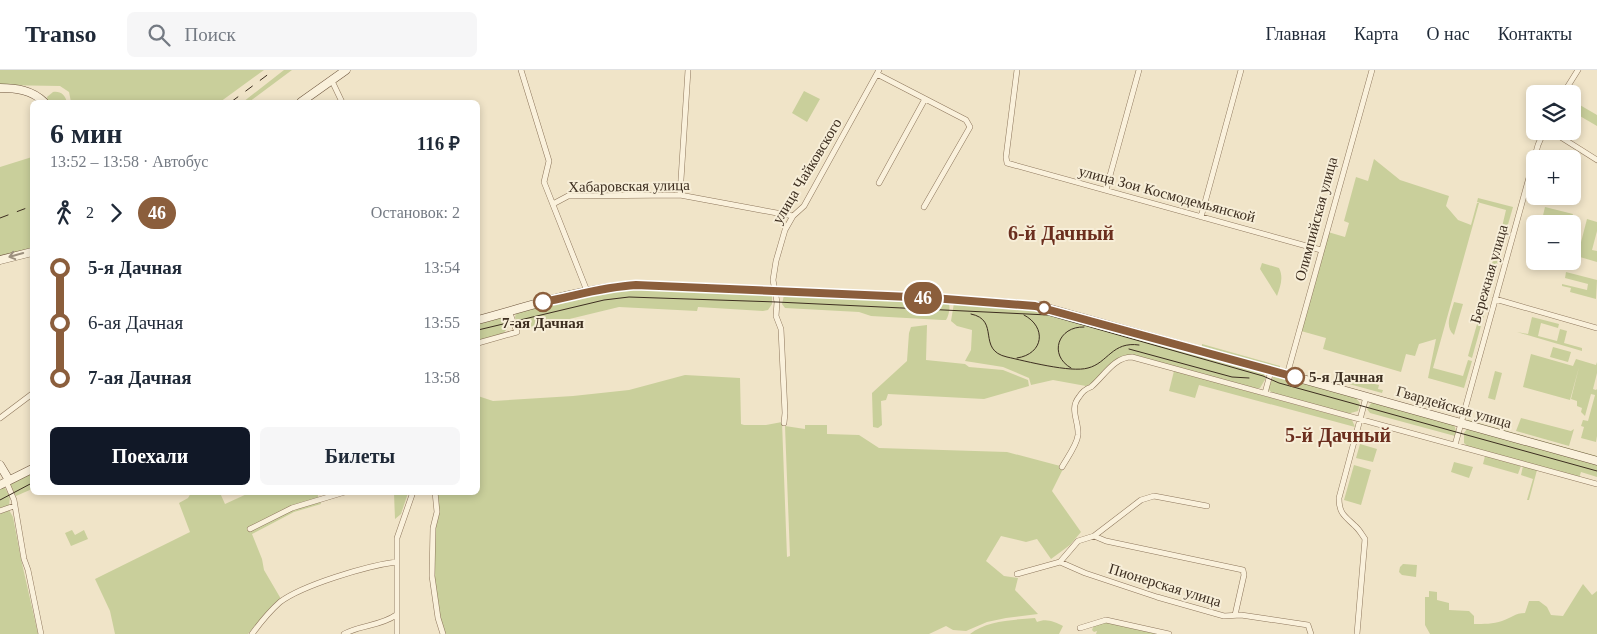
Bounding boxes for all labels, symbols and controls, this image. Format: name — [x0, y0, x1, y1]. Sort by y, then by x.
search box — [127, 12, 477, 57]
text: Transo — [25, 21, 97, 47]
icon: search — [145, 21, 173, 49]
text: Поиск — [185, 24, 236, 45]
text: Главная — [1266, 24, 1326, 44]
text: Карта — [1354, 24, 1399, 44]
text: О нас — [1427, 24, 1470, 44]
text: Контакты — [1498, 24, 1572, 44]
map controls — [1526, 85, 1581, 270]
button: layers — [1526, 85, 1581, 140]
street label: улица Чайковского — [769, 115, 845, 227]
text: 6 мин — [50, 118, 122, 149]
text: 116 ₽ — [417, 133, 460, 154]
button: + — [1526, 150, 1581, 205]
text: 13:52 – 13:58 · Автобус — [50, 153, 208, 170]
street label: Олимпийская улица — [1292, 155, 1340, 283]
street label: улица Зои Космодемьянской — [1077, 163, 1257, 225]
street label: Хабаровская улица — [568, 177, 690, 195]
icon: walk — [50, 199, 78, 227]
icon: forward — [102, 199, 130, 227]
text: 46 — [148, 203, 166, 223]
text: 2 — [86, 204, 94, 221]
text: Остановок: 2 — [371, 204, 460, 221]
button: − — [1526, 215, 1581, 270]
district label: 6-й Дачный — [1008, 222, 1114, 245]
street label: Бережная улица — [1467, 222, 1511, 325]
one-way arrow — [9, 251, 25, 261]
text: 5-я Дачная — [88, 257, 182, 278]
text: 13:54 — [424, 259, 460, 276]
line badge: 46 — [900, 282, 946, 314]
text: 46 — [914, 288, 932, 308]
marker: 7-ая Дачная — [533, 292, 553, 312]
unlabelled marker — [1037, 301, 1051, 315]
text: 6-ая Дачная — [88, 312, 183, 333]
text: 13:55 — [424, 314, 460, 331]
place label: 7-ая Дачная — [502, 315, 584, 331]
text: 7-ая Дачная — [88, 367, 192, 388]
marker: 5-я Дачная — [1285, 367, 1305, 387]
text: 13:58 — [424, 369, 460, 386]
place label: 5-я Дачная — [1309, 369, 1383, 385]
street label: Гвардейская улица — [1394, 383, 1514, 431]
district label: 5-й Дачный — [1285, 424, 1391, 447]
button: Поехали — [50, 427, 250, 485]
button: Билеты — [260, 427, 460, 485]
street label: Пионерская улица — [1107, 560, 1223, 610]

